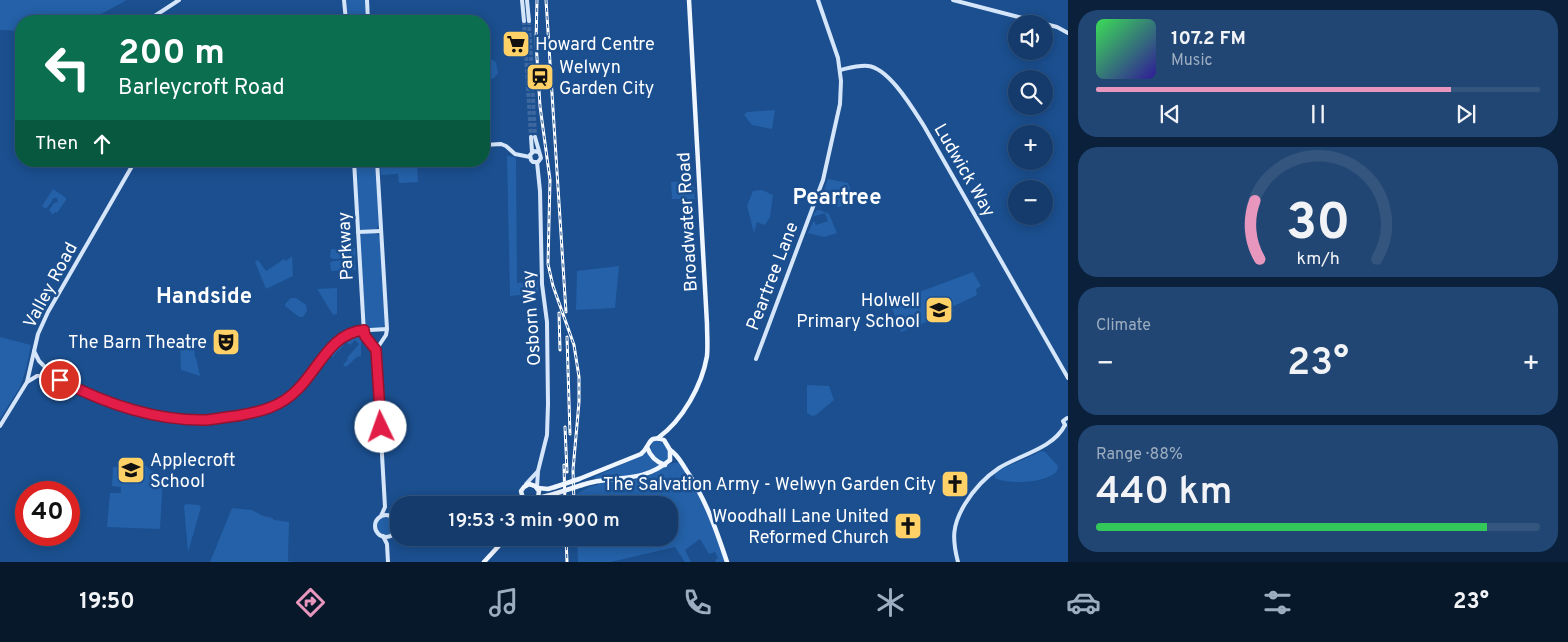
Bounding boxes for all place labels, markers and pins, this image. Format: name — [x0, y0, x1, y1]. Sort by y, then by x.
supermarket icon: Howard Centre — [501, 29, 531, 59]
place label: Howard Centre — [535, 34, 655, 57]
place label: Welwyn Garden City — [559, 57, 654, 101]
station icon: Welwyn Garden City — [525, 62, 555, 92]
place label: Holwell Primary School — [796, 290, 920, 334]
school or university icon: Holwell Primary School — [924, 295, 954, 325]
theatre icon: The Barn Theatre — [211, 327, 241, 357]
place label: The Barn Theatre — [68, 332, 207, 355]
pin — [39, 359, 81, 401]
place label: Applecroft School — [150, 450, 236, 494]
school or university icon: Applecroft School — [116, 455, 146, 485]
church icon: The Salvation Army - Welwyn Garden City — [940, 469, 970, 499]
place label: The Salvation Army - Welwyn Garden City — [603, 474, 936, 497]
place label: Woodhall Lane United Reformed Church — [712, 506, 889, 550]
church icon: Woodhall Lane United Reformed Church — [893, 511, 923, 541]

